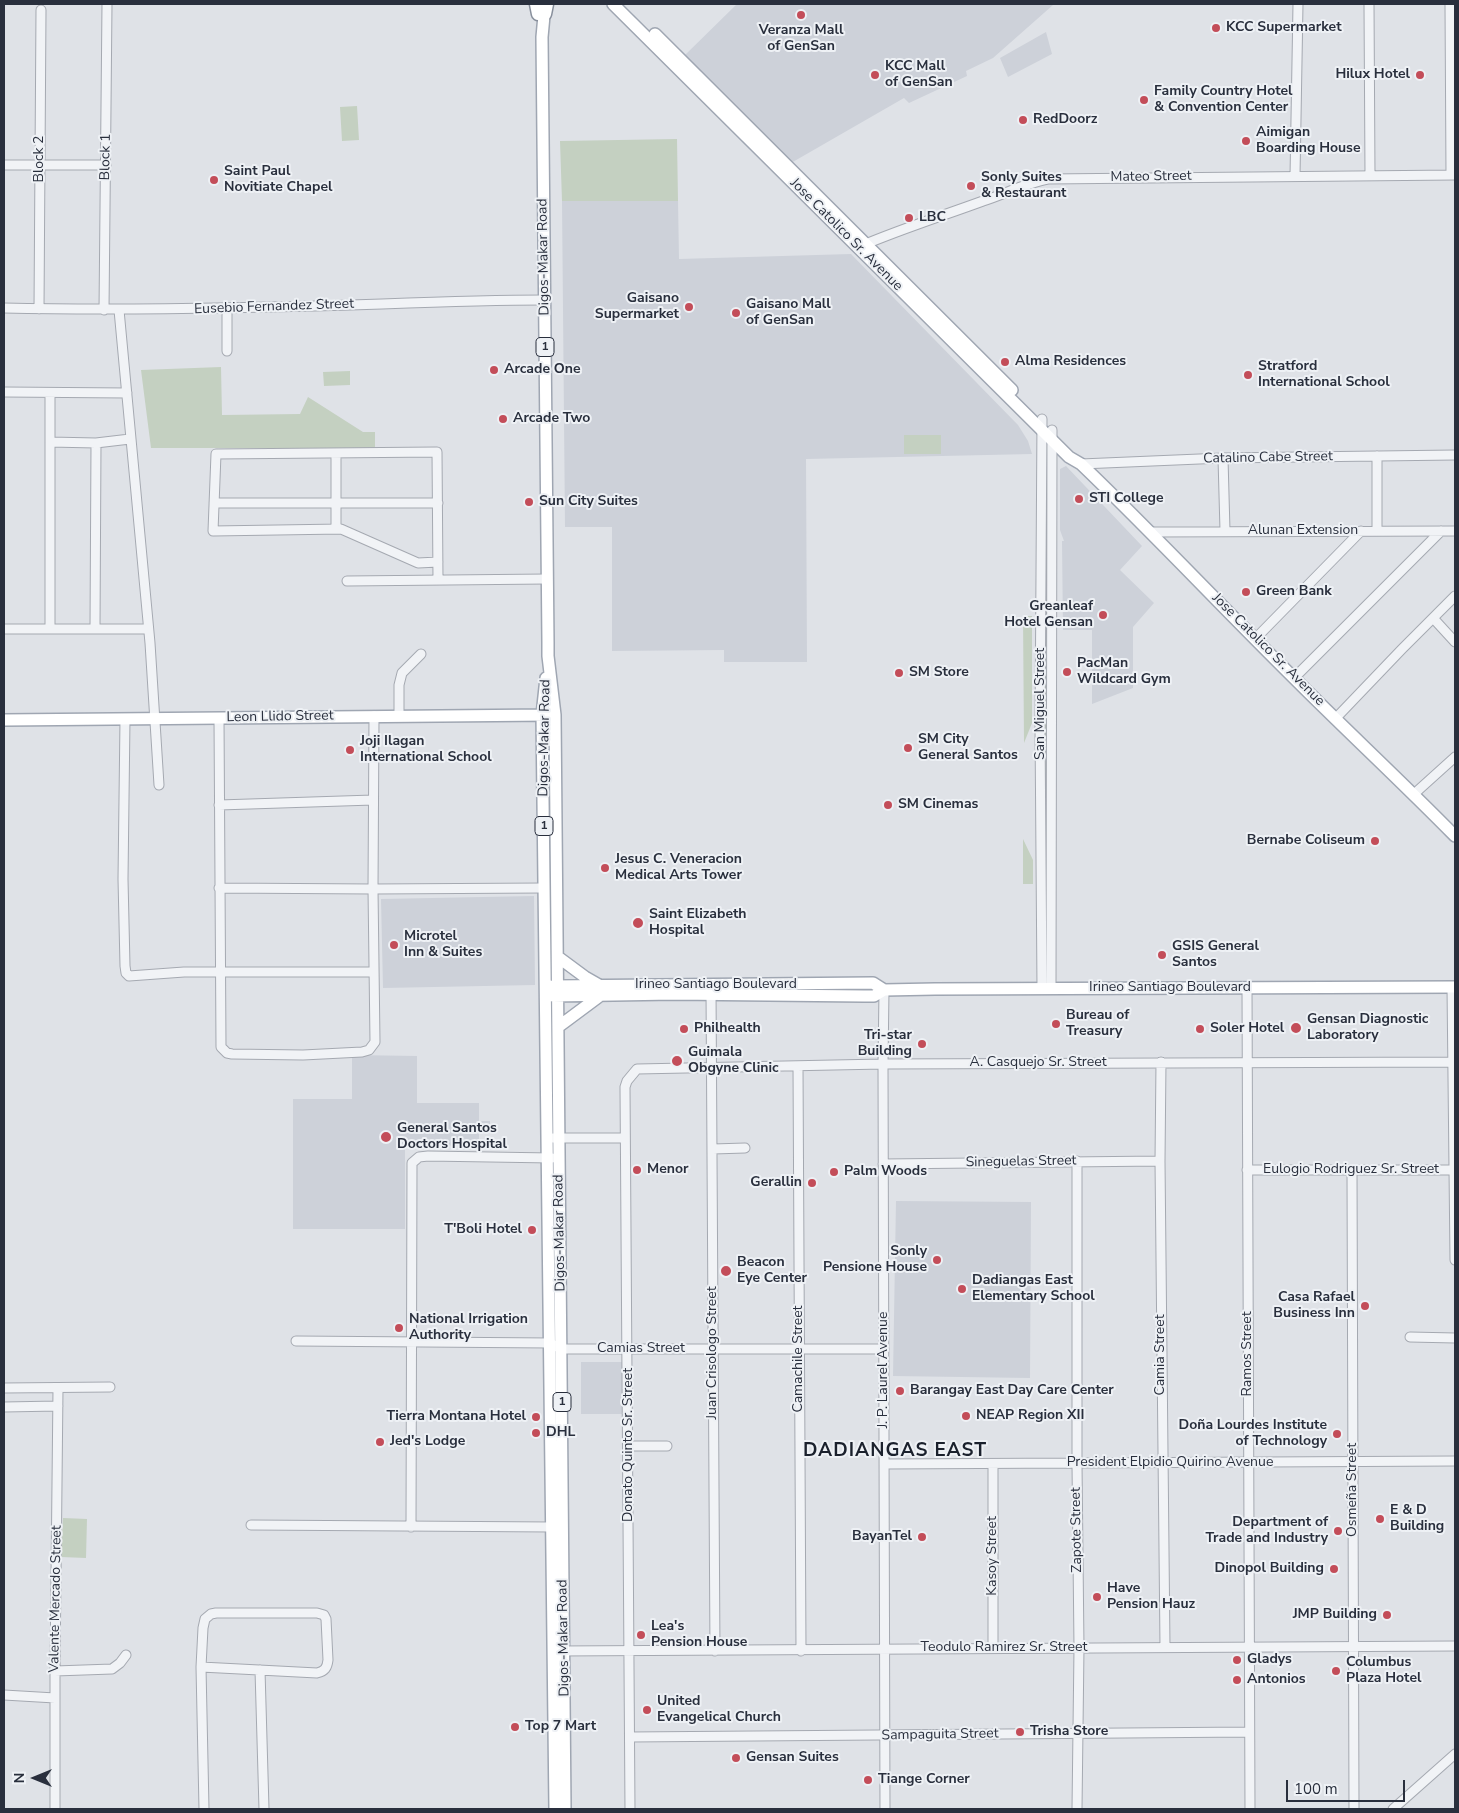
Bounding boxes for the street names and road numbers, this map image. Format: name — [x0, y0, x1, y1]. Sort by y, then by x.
street label: Block 1 — [97, 133, 115, 181]
street label: Block 2 — [32, 136, 48, 182]
street label: Mateo Street — [1110, 168, 1192, 186]
street label: Jose Catolico Sr. Avenue — [786, 175, 906, 295]
street label: Digos-Makar Road — [535, 198, 553, 316]
street label: Eusebio Fernandez Street — [194, 296, 354, 318]
road number: 1 — [536, 338, 554, 357]
street label: Catalino Cabe Street — [1203, 448, 1333, 468]
street label: Alunan Extension — [1248, 523, 1358, 539]
street label: Jose Catolico Sr. Avenue — [1208, 590, 1328, 710]
street label: San Miguel Street — [1033, 648, 1049, 760]
street label: Digos-Makar Road — [536, 679, 554, 797]
street label: Leon Llido Street — [226, 708, 334, 726]
road number: 1 — [535, 816, 553, 836]
street label: Irineo Santiago Boulevard — [635, 977, 797, 993]
street label: Irineo Santiago Boulevard — [1089, 980, 1251, 996]
street label: A. Casquejo Sr. Street — [969, 1055, 1107, 1071]
street label: Sineguelas Street — [965, 1153, 1077, 1171]
street label: Eulogio Rodriguez Sr. Street — [1263, 1162, 1439, 1178]
street label: Digos-Makar Road — [551, 1174, 569, 1292]
street label: Juan Crisologo Street — [705, 1286, 721, 1420]
street label: Camachile Street — [791, 1305, 807, 1413]
street label: Ramos Street — [1240, 1311, 1256, 1397]
street label: J. P. Laurel Avenue — [876, 1312, 892, 1428]
street label: Camia Street — [1153, 1314, 1169, 1396]
street label: Camias Street — [597, 1341, 685, 1357]
street label: Donato Quinto Sr. Street — [621, 1368, 637, 1522]
road number: 1 — [553, 1392, 571, 1411]
street label: Osmeña Street — [1345, 1443, 1361, 1537]
street label: President Elpidio Quirino Avenue — [1067, 1455, 1273, 1471]
street label: Zapote Street — [1068, 1487, 1086, 1573]
street label: Kasoy Street — [985, 1516, 1001, 1596]
street label: Valente Mercado Street — [46, 1525, 66, 1673]
street label: Digos-Makar Road — [555, 1579, 573, 1697]
street label: Teodulo Ramirez Sr. Street — [921, 1640, 1087, 1656]
street label: Sampaguita Street — [881, 1726, 999, 1744]

